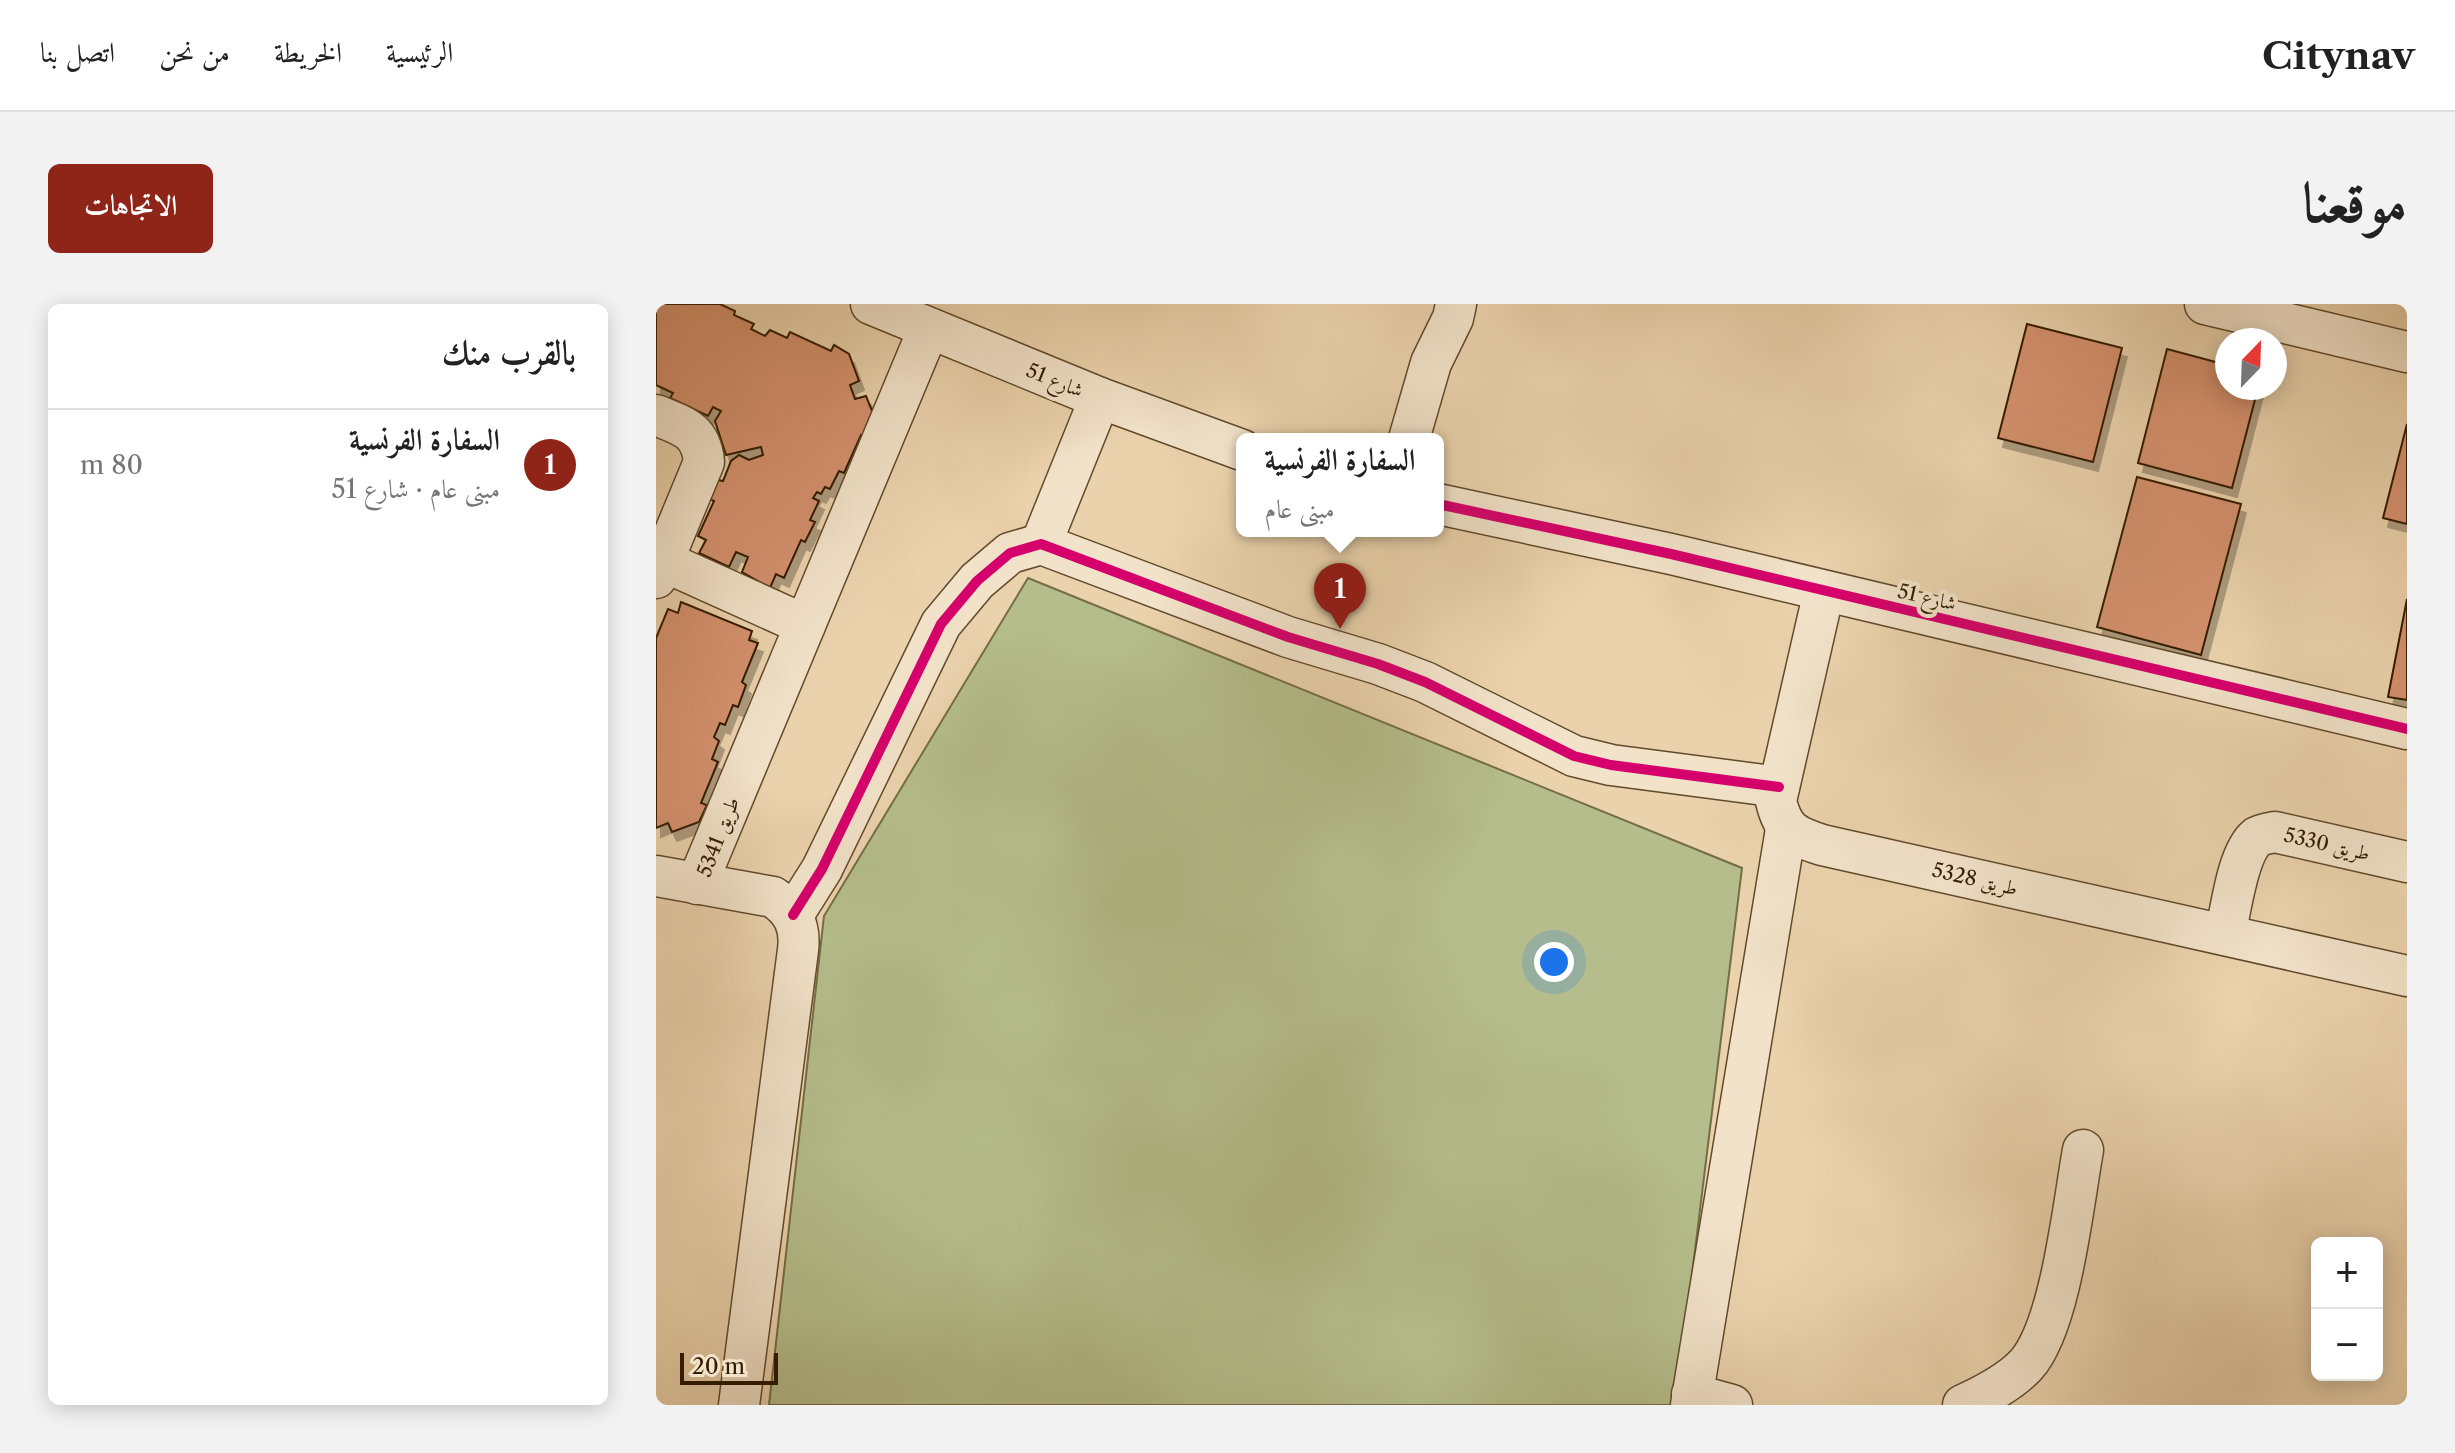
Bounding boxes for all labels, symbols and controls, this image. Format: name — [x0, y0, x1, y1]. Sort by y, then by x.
text: Citynav — [2262, 32, 2415, 79]
text: اتصل بنا — [40, 35, 115, 69]
text: من نحن — [159, 35, 230, 69]
text: الخريطة — [274, 35, 342, 69]
text: الرئيسية — [386, 35, 453, 69]
button: الاتجاهات — [48, 164, 213, 253]
text: موقعنا — [2302, 168, 2407, 237]
north arrow — [2215, 328, 2287, 400]
text: بالقرب منك — [442, 331, 576, 373]
street label: شارع 51 — [1021, 358, 1087, 408]
text: السفارة الفرنسية — [349, 421, 500, 458]
popup — [1236, 433, 1444, 537]
text: السفارة الفرنسية — [1265, 441, 1415, 478]
text: 80 m — [80, 449, 143, 481]
text: 1 — [544, 449, 556, 481]
text: مبنى عام · شارع 51 — [332, 473, 500, 505]
text: مبنى عام — [1265, 493, 1335, 525]
pin: 1 — [1314, 563, 1366, 629]
street label: شارع 51 — [1894, 579, 1959, 621]
street label: طريق 5341 — [692, 794, 745, 881]
street label: طريق 5330 — [2281, 822, 2372, 867]
street label: طريق 5328 — [1930, 858, 2020, 901]
your location — [1534, 942, 1574, 982]
map controls — [2311, 1237, 2383, 1381]
button: + — [2311, 1237, 2383, 1309]
button: − — [2311, 1309, 2383, 1381]
scale bar — [680, 1349, 778, 1385]
text: 20 m — [692, 1353, 745, 1380]

